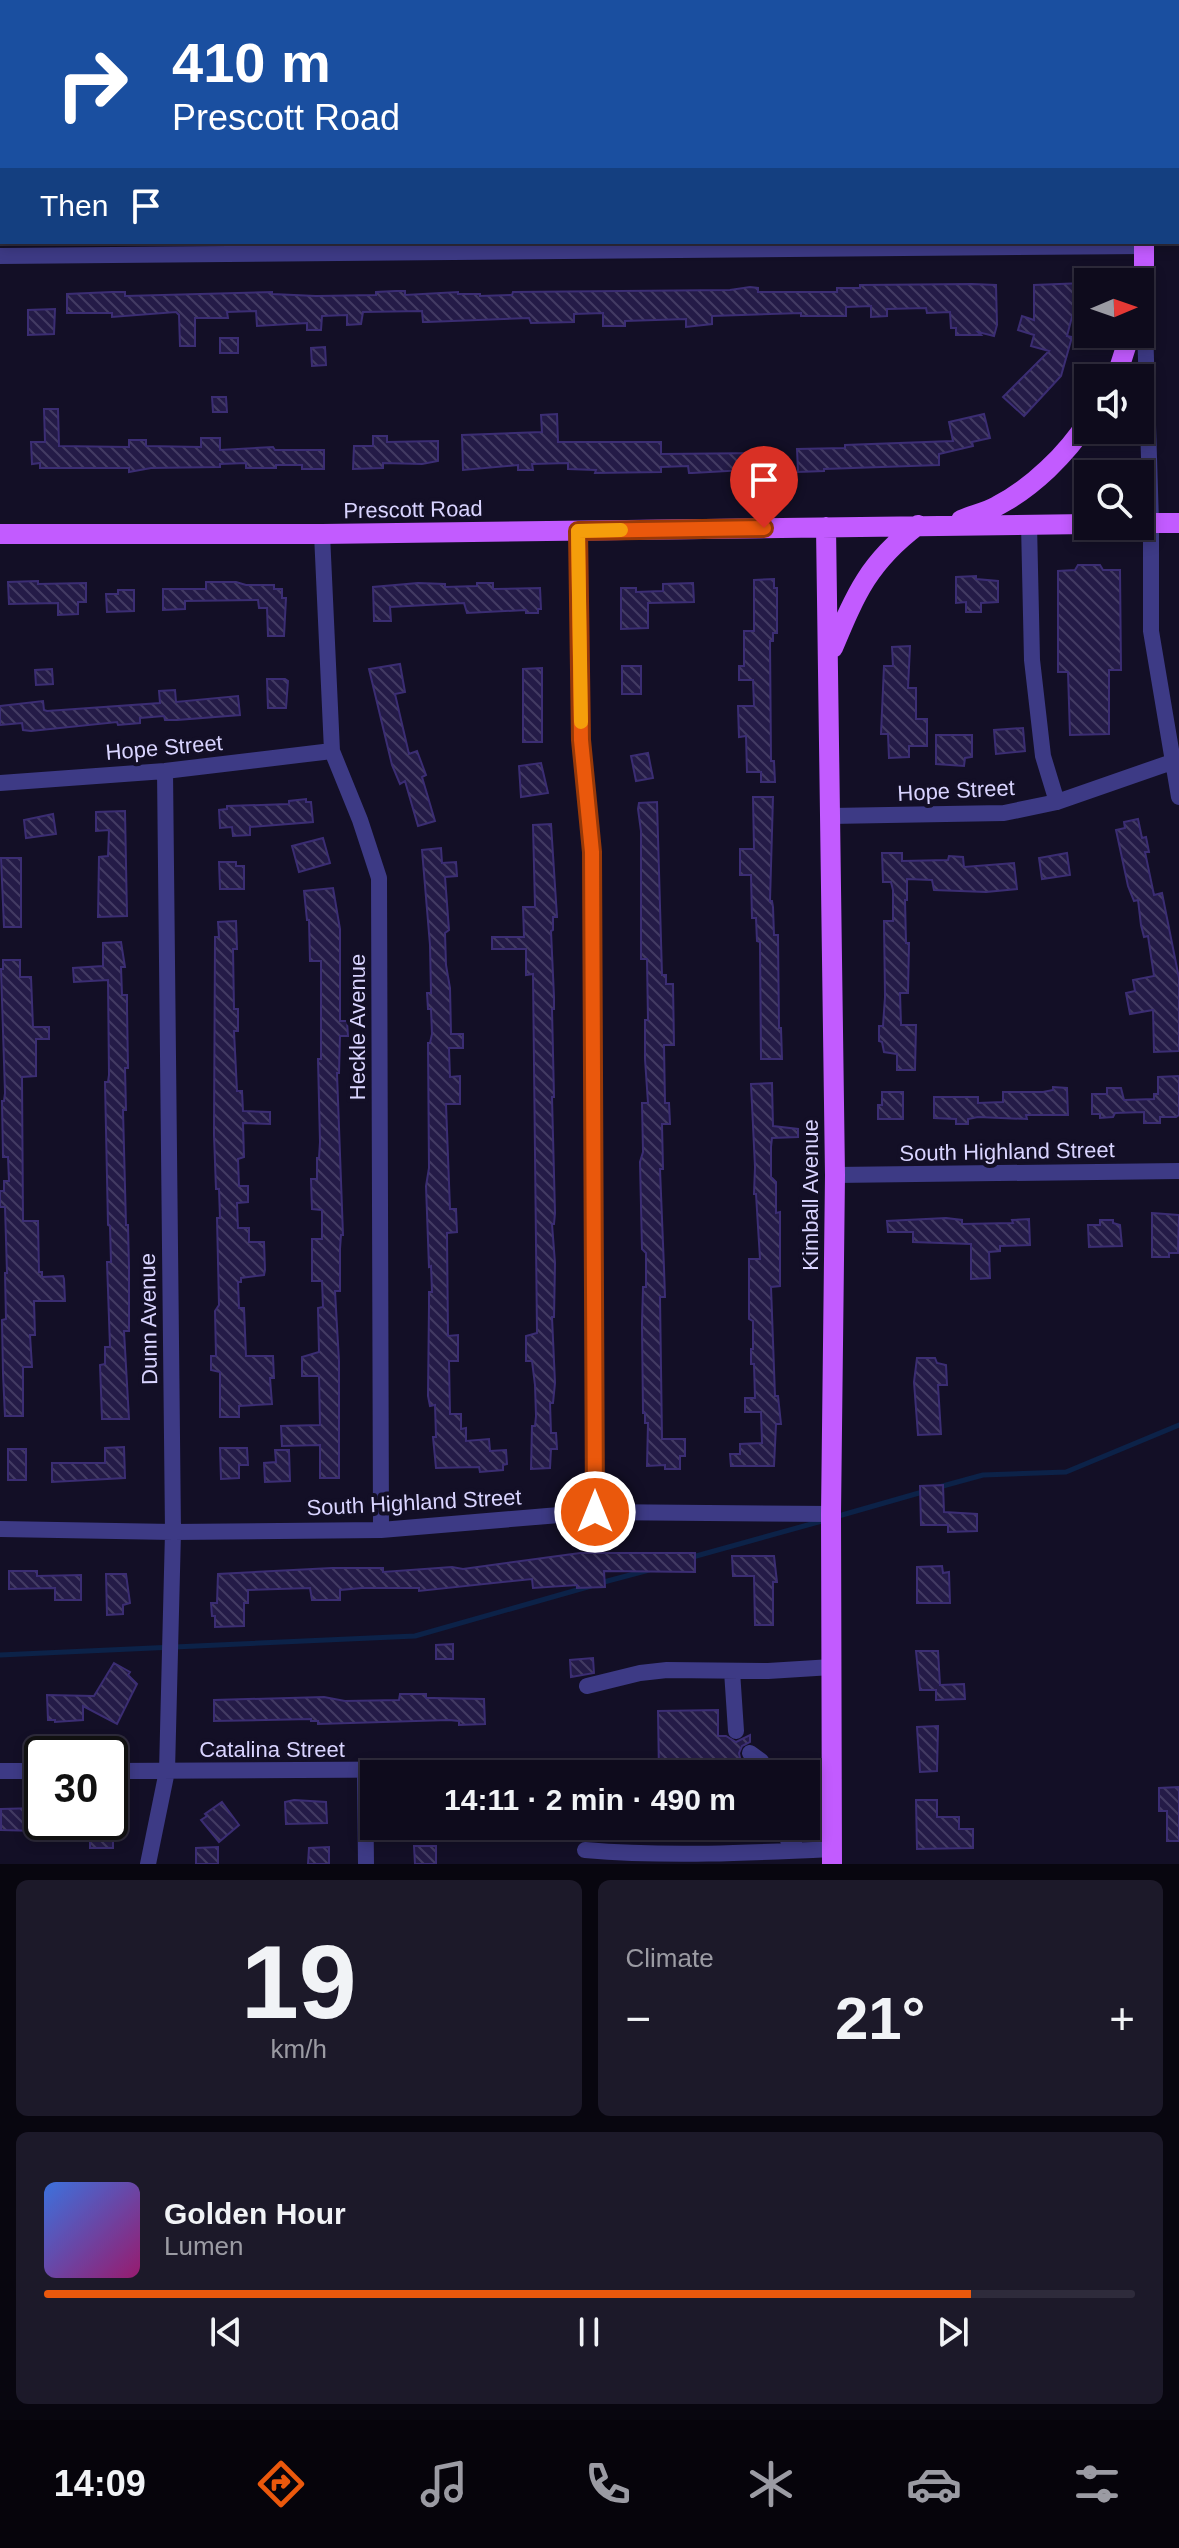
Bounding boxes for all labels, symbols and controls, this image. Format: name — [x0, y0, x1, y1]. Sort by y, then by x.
text: 410 m — [172, 31, 331, 94]
icon: right — [40, 32, 144, 136]
text: Prescott Road — [172, 97, 400, 138]
icon: arrive — [124, 184, 168, 228]
text: Then — [40, 189, 108, 222]
north arrow — [1074, 268, 1154, 348]
map controls — [1074, 268, 1154, 540]
button: sound — [1074, 364, 1154, 444]
pin — [730, 446, 798, 528]
icon: arrive — [742, 458, 786, 502]
button: search — [1074, 460, 1154, 540]
street label: Prescott Road — [343, 496, 483, 523]
street label: Hope Street — [104, 730, 224, 765]
street label: Hope Street — [897, 775, 1015, 806]
street label: Heckle Avenue — [345, 954, 370, 1100]
street label: Kimball Avenue — [798, 1119, 823, 1271]
street label: South Highland Street — [899, 1137, 1115, 1166]
street label: Dunn Avenue — [135, 1253, 162, 1385]
position arrow — [553, 1470, 637, 1554]
street label: South Highland Street — [306, 1484, 522, 1521]
speed limit sign: 30 — [24, 1736, 128, 1840]
street label: Catalina Street — [199, 1737, 345, 1762]
text: 14:11 · 2 min · 490 m — [444, 1783, 736, 1816]
text: 19 — [241, 1924, 357, 2040]
text: Climate — [626, 1943, 714, 1973]
text: 21° — [835, 1985, 926, 2052]
text: − — [626, 1994, 651, 2043]
text: + — [1109, 1994, 1135, 2043]
text: km/h — [271, 2034, 327, 2064]
text: Golden Hour — [164, 2197, 346, 2230]
text: Lumen — [164, 2231, 244, 2261]
icon: previous — [204, 2310, 248, 2354]
icon: pause — [567, 2310, 611, 2354]
icon: next — [931, 2310, 975, 2354]
icon: directions — [253, 2456, 309, 2512]
icon: music — [416, 2456, 472, 2512]
icon: phone — [580, 2456, 636, 2512]
icon: climate — [743, 2456, 799, 2512]
icon: car — [906, 2456, 962, 2512]
icon: filters — [1069, 2456, 1125, 2512]
text: 14:09 — [54, 2463, 146, 2504]

